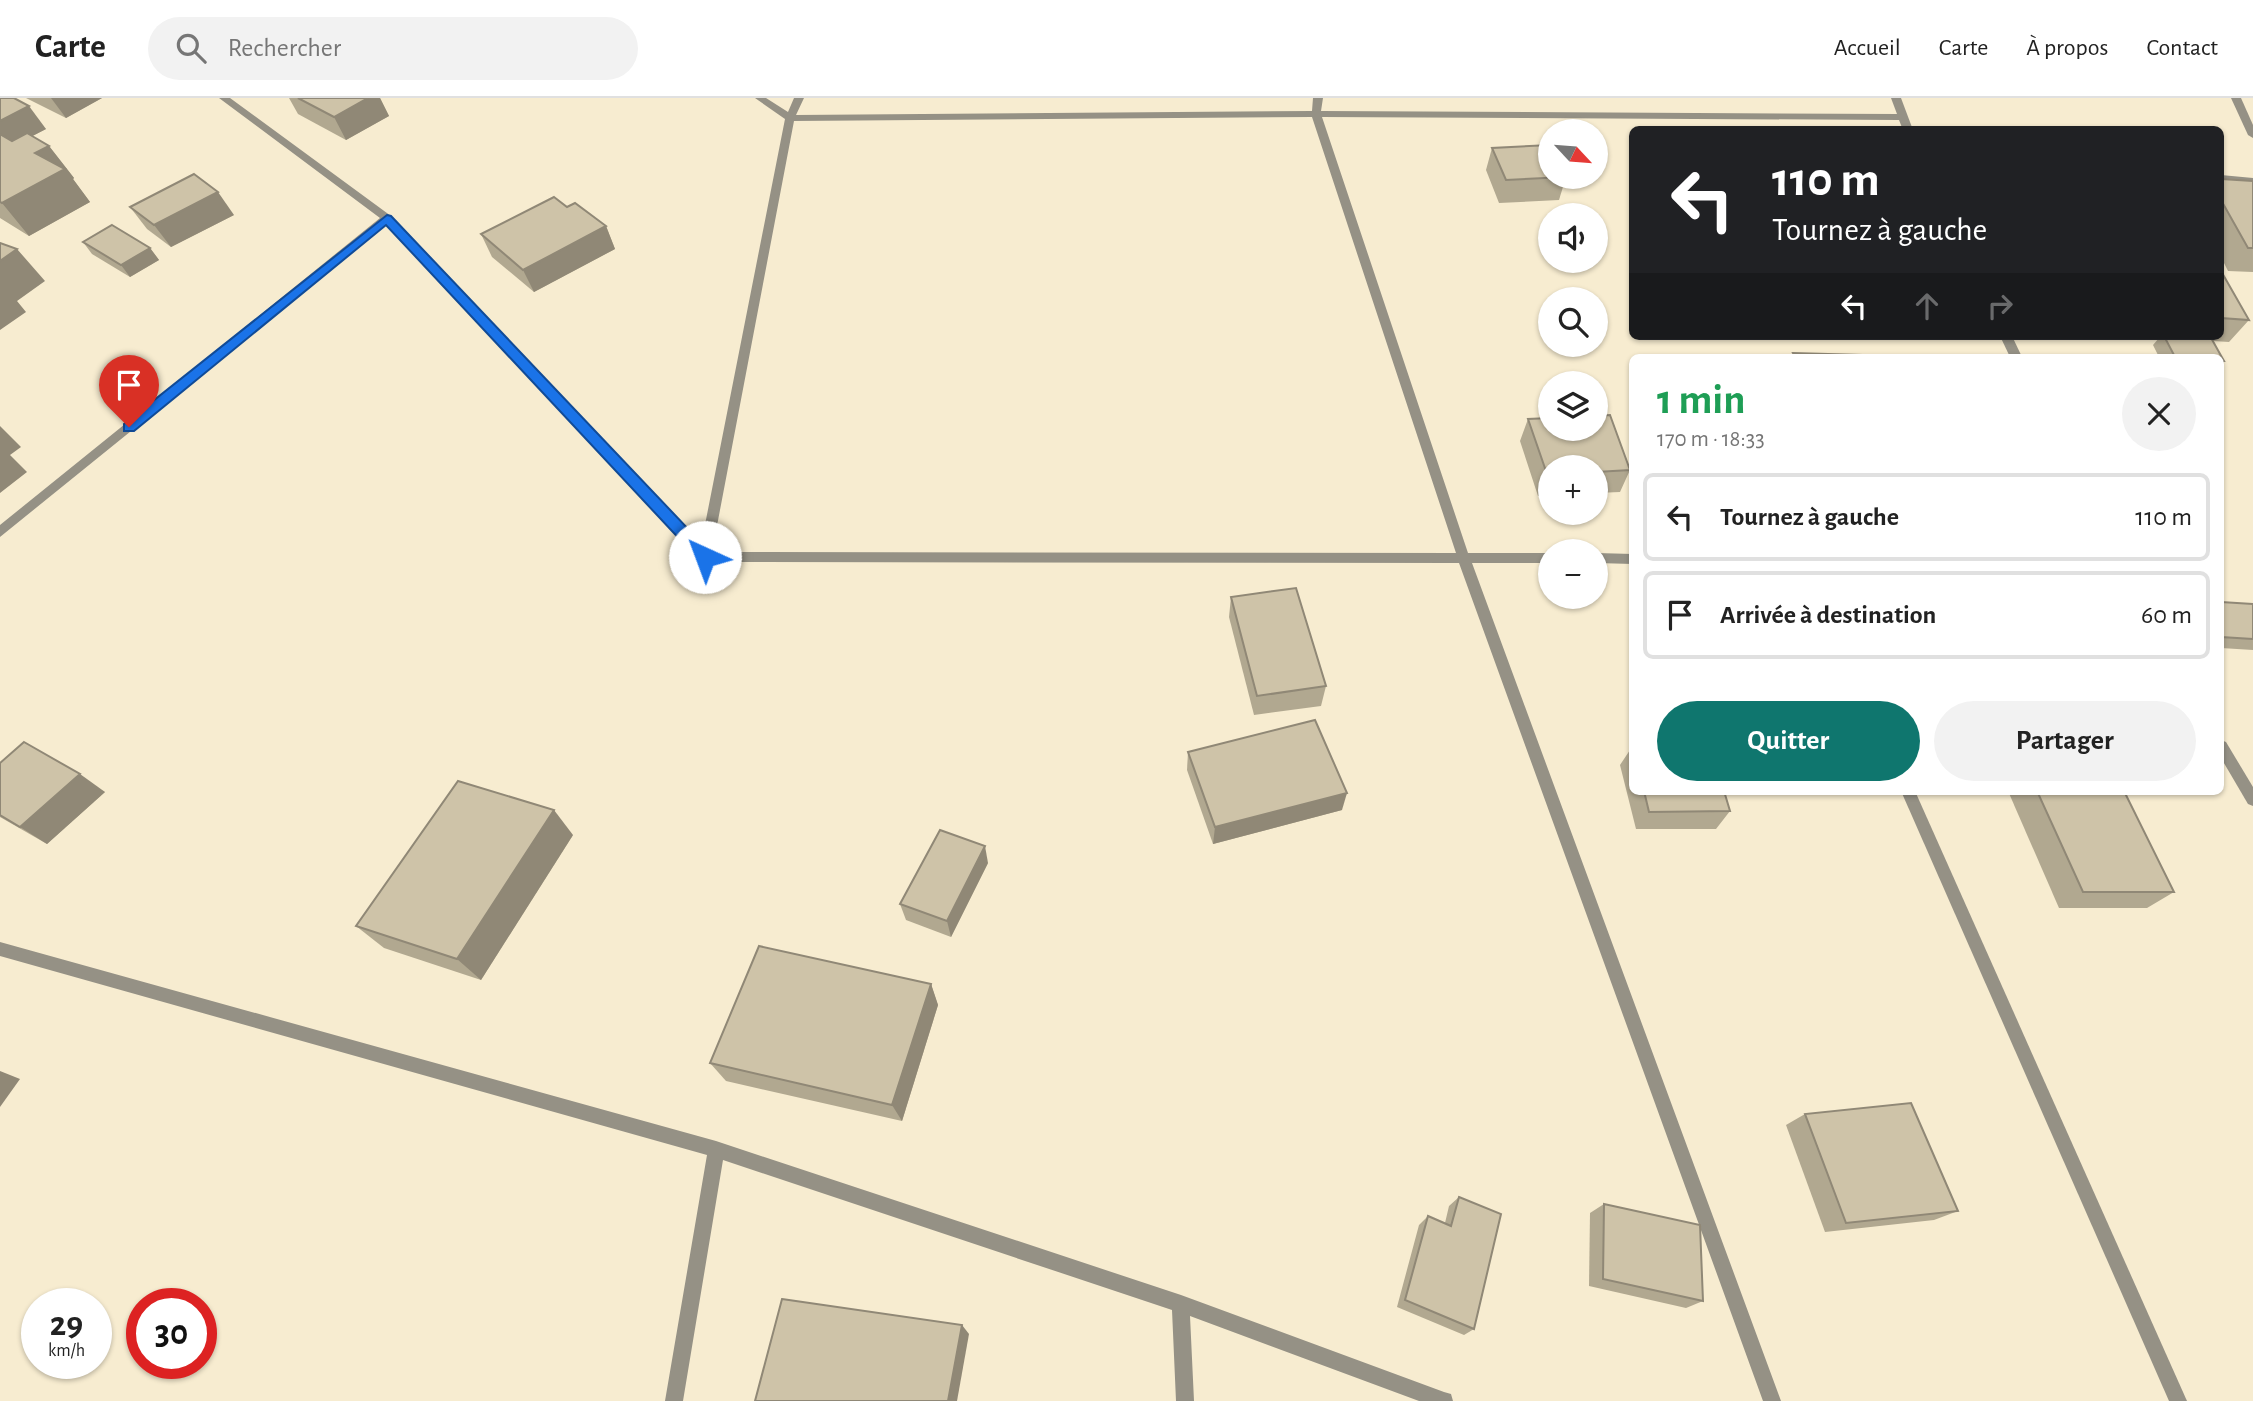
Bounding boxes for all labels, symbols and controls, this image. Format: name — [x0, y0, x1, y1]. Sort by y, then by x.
search box — [148, 17, 638, 80]
icon: search — [172, 29, 210, 67]
text: Carte — [35, 31, 106, 64]
text: Rechercher — [228, 35, 341, 61]
text: Accueil — [1834, 36, 1901, 60]
text: Carte — [1939, 36, 1988, 60]
text: À propos — [2026, 36, 2108, 60]
text: Contact — [2146, 36, 2218, 60]
north arrow — [1538, 119, 1608, 189]
map controls — [1538, 119, 1608, 609]
icon: left — [1657, 154, 1748, 245]
text: 110 m — [1772, 156, 1880, 205]
button: sound — [1538, 203, 1608, 273]
text: Tournez à gauche — [1772, 214, 1987, 246]
button: search — [1538, 287, 1608, 357]
icon: left — [1835, 287, 1873, 325]
icon: ahead — [1908, 287, 1946, 325]
icon: right — [1981, 287, 2019, 325]
pin — [99, 355, 159, 427]
icon: arrive — [110, 366, 148, 404]
button: layers — [1538, 371, 1608, 441]
button: close — [2122, 377, 2196, 451]
text: 1 min — [1657, 379, 1746, 421]
text: 170 m · 18:33 — [1657, 428, 1765, 451]
button: + — [1538, 455, 1608, 525]
icon: left — [1661, 498, 1699, 536]
text: Tournez à gauche — [1720, 504, 1899, 530]
text: 110 m — [2135, 504, 2192, 530]
position arrow — [668, 520, 742, 594]
button: − — [1538, 539, 1608, 609]
icon: arrive — [1661, 596, 1699, 634]
text: Arrivée à destination — [1720, 602, 1936, 628]
text: 60 m — [2141, 602, 2192, 628]
button: Quitter — [1657, 701, 1920, 781]
button: Partager — [1934, 701, 2196, 781]
speed limit sign: 30 — [126, 1288, 217, 1379]
text: 29 — [50, 1307, 83, 1342]
text: km/h — [48, 1342, 85, 1360]

